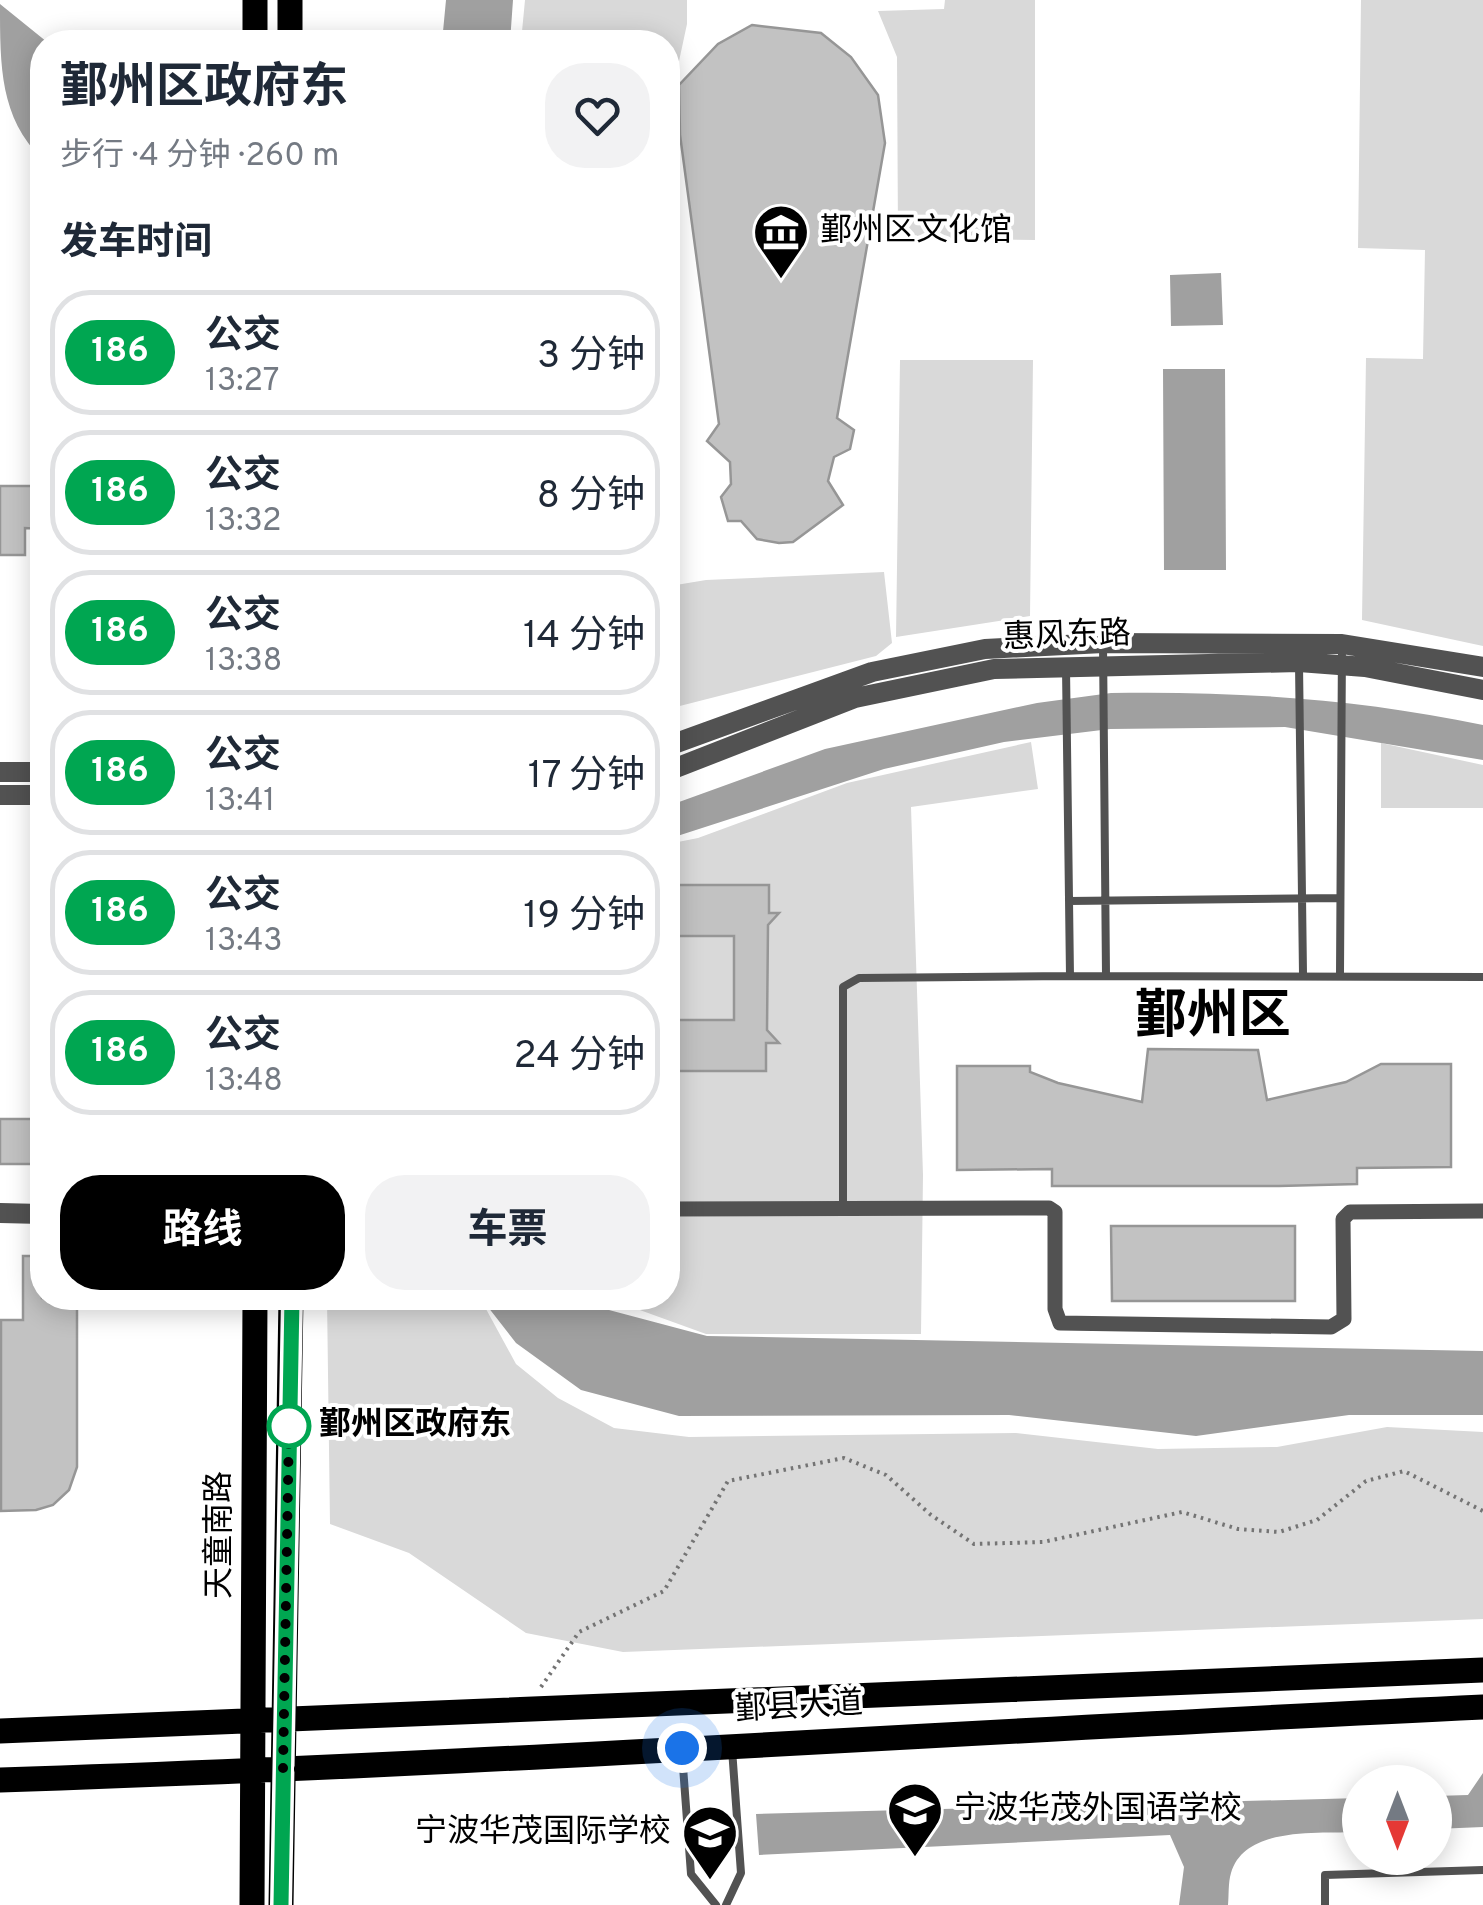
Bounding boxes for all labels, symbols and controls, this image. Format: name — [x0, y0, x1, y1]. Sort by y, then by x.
text: 鄞州区政府东 — [60, 60, 348, 120]
button: heart — [545, 63, 650, 168]
text: 步行 · 4 分钟 · 260 m — [60, 137, 339, 177]
museum icon: 鄞州区文化馆 — [751, 202, 811, 281]
place label: 鄞州区文化馆 — [820, 212, 1012, 252]
text: 发车时间 — [60, 220, 212, 269]
text: 公交 — [205, 313, 281, 362]
text: 186 — [91, 330, 149, 374]
text: 3 分钟 — [537, 333, 645, 382]
text: 13:27 — [205, 362, 279, 402]
text: 公交 — [205, 453, 281, 502]
text: 186 — [91, 470, 149, 514]
text: 8 分钟 — [537, 473, 645, 522]
text: 13:32 — [205, 502, 282, 542]
text: 公交 — [205, 593, 281, 642]
text: 186 — [91, 610, 149, 654]
text: 14 分钟 — [523, 613, 645, 662]
street label: 惠风东路 — [1002, 615, 1132, 659]
text: 13:38 — [205, 642, 282, 682]
text: 公交 — [205, 733, 281, 782]
text: 186 — [91, 750, 149, 794]
text: 17 分钟 — [528, 753, 645, 802]
text: 13:41 — [205, 782, 275, 822]
text: 公交 — [205, 873, 281, 922]
text: 186 — [91, 890, 149, 934]
text: 19 分钟 — [523, 893, 645, 942]
text: 13:43 — [205, 922, 283, 962]
district label: 鄞州区 — [1135, 986, 1291, 1052]
text: 公交 — [205, 1013, 281, 1062]
text: 186 — [91, 1030, 149, 1074]
text: 24 分钟 — [514, 1033, 645, 1082]
text: 13:48 — [205, 1062, 283, 1102]
button: 路线 — [60, 1175, 345, 1290]
button: 车票 — [365, 1175, 650, 1290]
marker: 鄞州区政府东 — [268, 1405, 310, 1447]
place label: 鄞州区政府东 — [319, 1406, 511, 1446]
street label: 天童南路 — [201, 1471, 241, 1599]
street label: 鄞县大道 — [734, 1685, 864, 1731]
your location — [657, 1723, 707, 1773]
north arrow — [1342, 1765, 1452, 1875]
map controls — [1342, 1765, 1452, 1875]
school or university icon: 宁波华茂外国语学校 — [885, 1780, 945, 1859]
place label: 宁波华茂外国语学校 — [954, 1790, 1242, 1830]
school or university icon: 宁波华茂国际学校 — [680, 1803, 740, 1882]
place label: 宁波华茂国际学校 — [415, 1813, 671, 1853]

